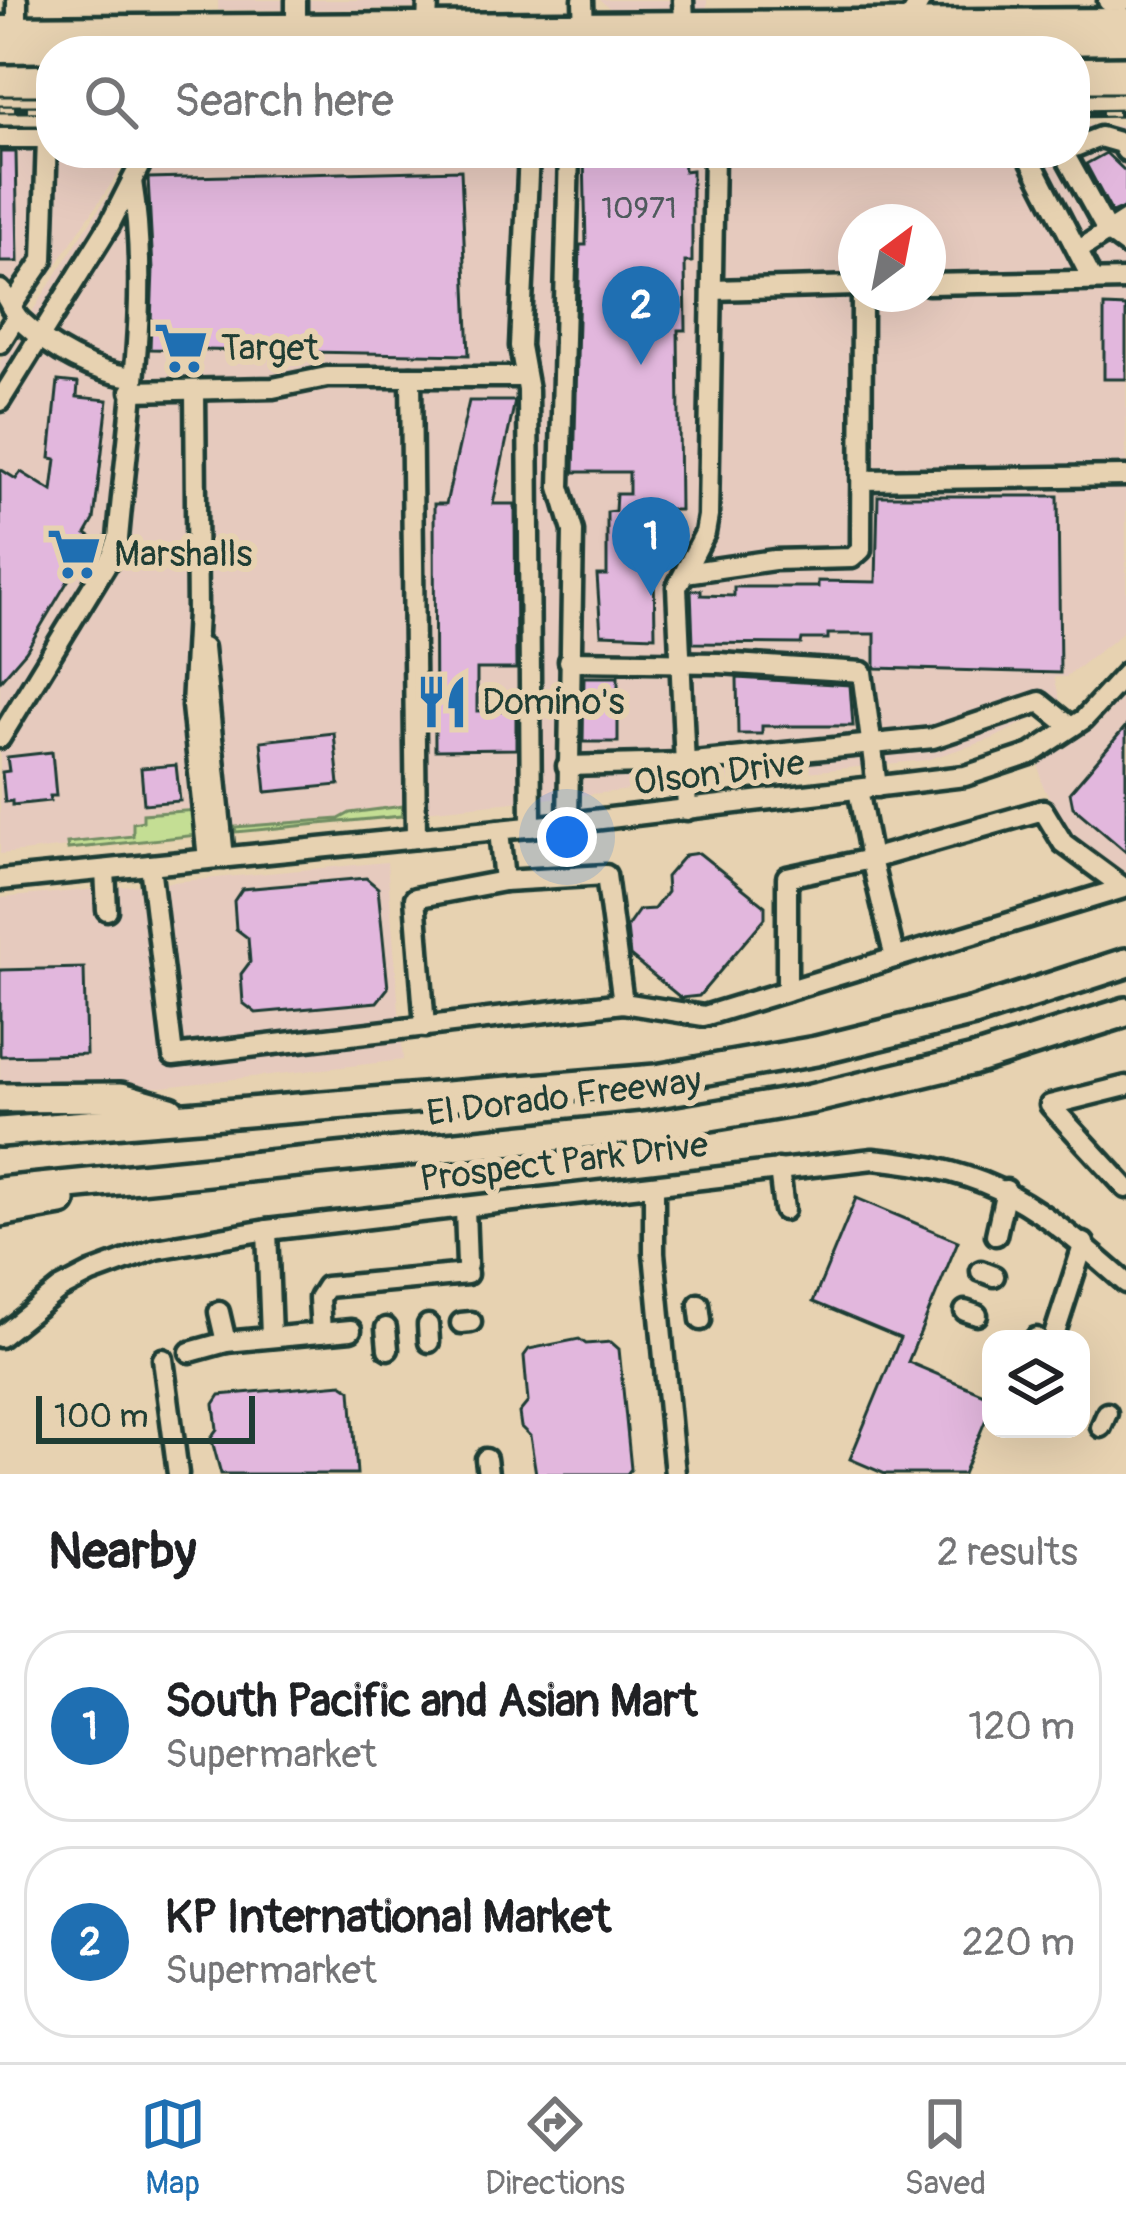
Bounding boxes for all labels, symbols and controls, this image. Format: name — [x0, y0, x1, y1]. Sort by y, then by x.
search box — [36, 36, 1090, 168]
icon: search — [78, 69, 144, 135]
text: Search here — [174, 74, 394, 130]
house number: 10971 — [601, 190, 677, 227]
north arrow — [838, 204, 946, 312]
pin: 2 — [602, 266, 680, 365]
supermarket icon: Target — [152, 319, 210, 377]
place label: Target — [221, 326, 319, 371]
pin: 1 — [612, 497, 690, 596]
supermarket icon: Marshalls — [45, 525, 103, 583]
place label: Marshalls — [114, 532, 252, 577]
restaurant icon: Domino's — [413, 673, 471, 731]
place label: Domino's — [482, 680, 625, 725]
street label: Olson Drive — [631, 740, 807, 806]
your location — [537, 807, 597, 867]
street label: El Dorado Freeway — [424, 1058, 704, 1136]
street label: Prospect Park Drive — [417, 1122, 711, 1202]
map controls — [982, 1330, 1090, 1438]
button: layers — [982, 1330, 1090, 1438]
scale bar — [36, 1390, 255, 1443]
text: 100 m — [54, 1396, 148, 1437]
text: Nearby — [48, 1520, 196, 1584]
text: 2 results — [937, 1528, 1078, 1577]
text: South Pacific and Asian Mart — [165, 1674, 697, 1730]
text: 1 — [82, 1702, 98, 1751]
text: 120 m — [968, 1702, 1075, 1751]
text: Supermarket — [165, 1730, 377, 1779]
text: KP International Market — [165, 1890, 611, 1946]
text: 2 — [79, 1918, 101, 1967]
text: 220 m — [962, 1918, 1075, 1967]
text: Supermarket — [165, 1946, 377, 1995]
tab: Map — [140, 2091, 206, 2204]
tab: Directions — [485, 2091, 625, 2204]
tab: Saved — [904, 2091, 986, 2204]

